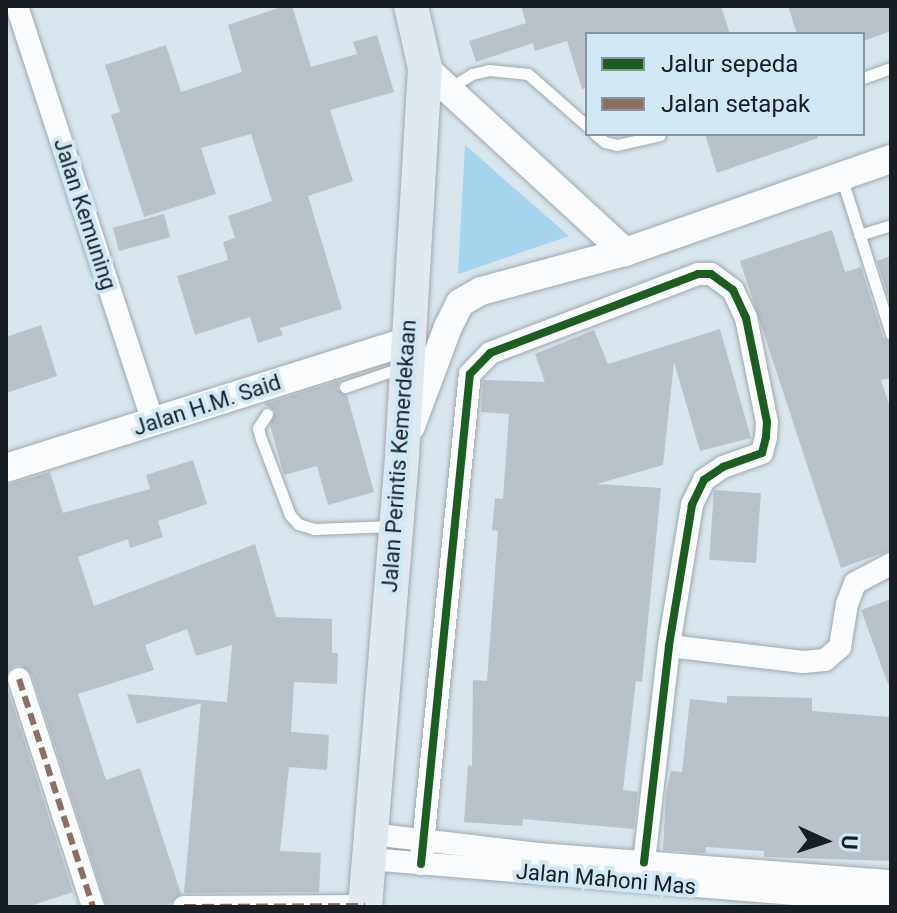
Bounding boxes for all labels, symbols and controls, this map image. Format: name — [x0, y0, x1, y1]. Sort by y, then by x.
legend — [585, 32, 865, 136]
text: Jalur sepeda — [661, 50, 798, 78]
text: Jalan setapak — [661, 90, 810, 118]
street label: Jalan Kemuning — [48, 135, 122, 293]
street label: Jalan Perintis Kemerdekaan — [376, 319, 422, 593]
street label: Jalan H.M. Said — [130, 369, 284, 441]
north arrow — [785, 801, 865, 881]
text: U — [837, 834, 862, 850]
street label: Jalan Mahoni Mas — [515, 858, 697, 900]

